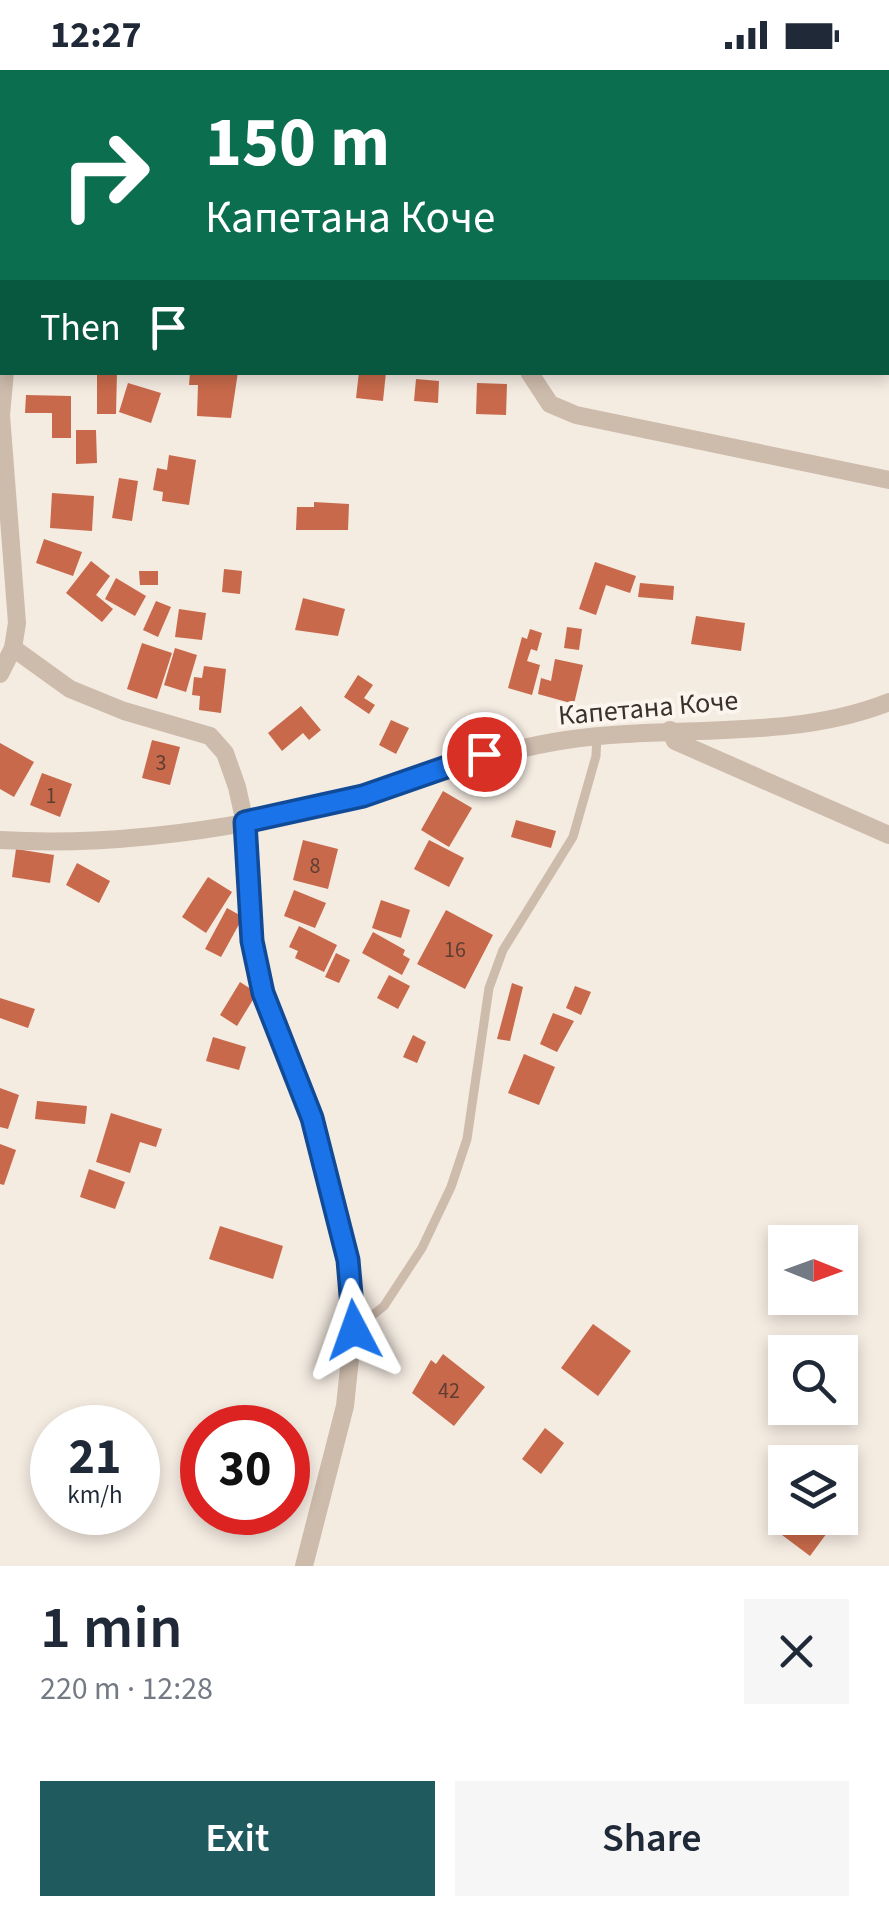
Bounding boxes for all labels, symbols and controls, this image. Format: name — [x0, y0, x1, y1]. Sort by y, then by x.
text: 12:27 — [50, 8, 142, 62]
text: 150 m — [205, 93, 390, 193]
icon: right — [40, 110, 170, 240]
text: Капетана Коче — [205, 186, 495, 250]
icon: arrive — [141, 300, 196, 355]
text: Then — [40, 301, 121, 355]
street label: Капетана Коче — [556, 680, 740, 736]
pin — [442, 712, 527, 797]
icon: arrive — [457, 727, 512, 782]
house number: 3 — [156, 747, 166, 779]
house number: 1 — [46, 780, 56, 812]
house number: 8 — [310, 850, 321, 882]
house number: 16 — [444, 934, 466, 966]
north arrow — [768, 1225, 858, 1315]
map controls — [768, 1225, 858, 1535]
position arrow — [302, 1278, 406, 1382]
button: search — [768, 1335, 858, 1425]
house number: 42 — [438, 1375, 460, 1407]
speed limit sign: 30 — [180, 1405, 310, 1535]
text: 21 — [69, 1422, 121, 1493]
button: layers — [768, 1445, 858, 1535]
text: km/h — [67, 1477, 123, 1513]
text: 1 min — [40, 1586, 183, 1671]
button: close — [744, 1599, 849, 1704]
text: 220 m · 12:28 — [40, 1666, 213, 1712]
button: Exit — [40, 1781, 435, 1896]
button: Share — [455, 1781, 849, 1896]

